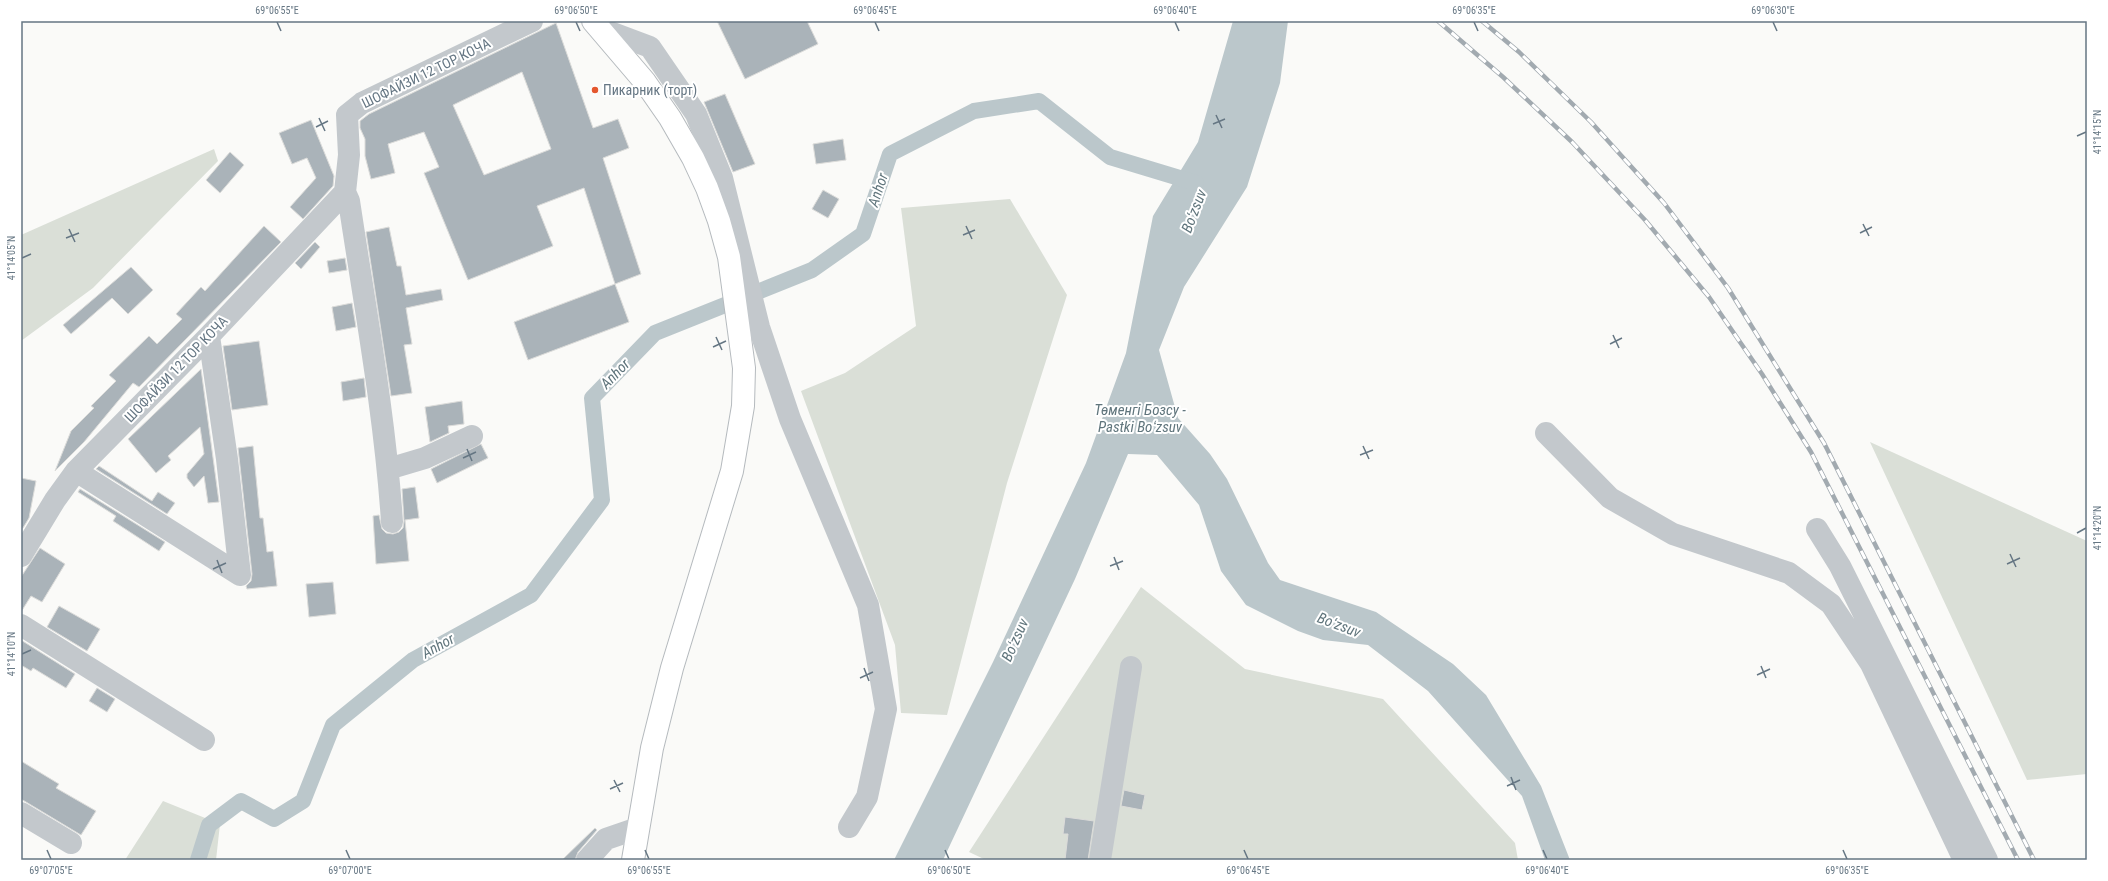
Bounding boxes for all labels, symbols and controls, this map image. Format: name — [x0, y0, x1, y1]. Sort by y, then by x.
text: 69°06'55"E — [255, 5, 299, 16]
text: 69°06'50"E — [554, 5, 598, 16]
text: 69°06'45"E — [853, 5, 897, 16]
text: 69°06'40"E — [1153, 5, 1197, 16]
text: 69°06'35"E — [1452, 5, 1496, 16]
text: 69°06'30"E — [1751, 5, 1795, 16]
street label: ШОФАЙЗИ 12 ТОР КОЧА — [359, 35, 493, 111]
place label: Пикарник (торт) — [603, 82, 697, 99]
marker: Пикарник (торт) — [590, 85, 600, 95]
text: 41°14'15"N — [2092, 110, 2103, 154]
water label: Anhor — [864, 170, 892, 210]
water label: Boʻzsuv — [1178, 186, 1211, 235]
text: 41°14'05"N — [6, 236, 17, 280]
street label: ШОФАЙЗИ 12 ТОР КОЧА — [121, 313, 231, 425]
water label: Anhor — [596, 355, 634, 393]
water label: Төменгі Бозсу - Pastki Boʻzsuv — [1094, 401, 1186, 436]
text: 41°14'20"N — [2092, 506, 2103, 550]
water label: Boʻzsuv — [1315, 609, 1364, 642]
water label: Boʻzsuv — [998, 615, 1033, 664]
water label: Anhor — [418, 630, 458, 663]
text: 41°14'10"N — [6, 632, 17, 676]
text: 69°07'05"E — [29, 865, 73, 876]
text: 69°07'00"E — [328, 865, 372, 876]
text: 69°06'55"E — [627, 865, 671, 876]
text: 69°06'50"E — [927, 865, 971, 876]
text: 69°06'45"E — [1226, 865, 1270, 876]
text: 69°06'40"E — [1525, 865, 1569, 876]
text: 69°06'35"E — [1825, 865, 1869, 876]

